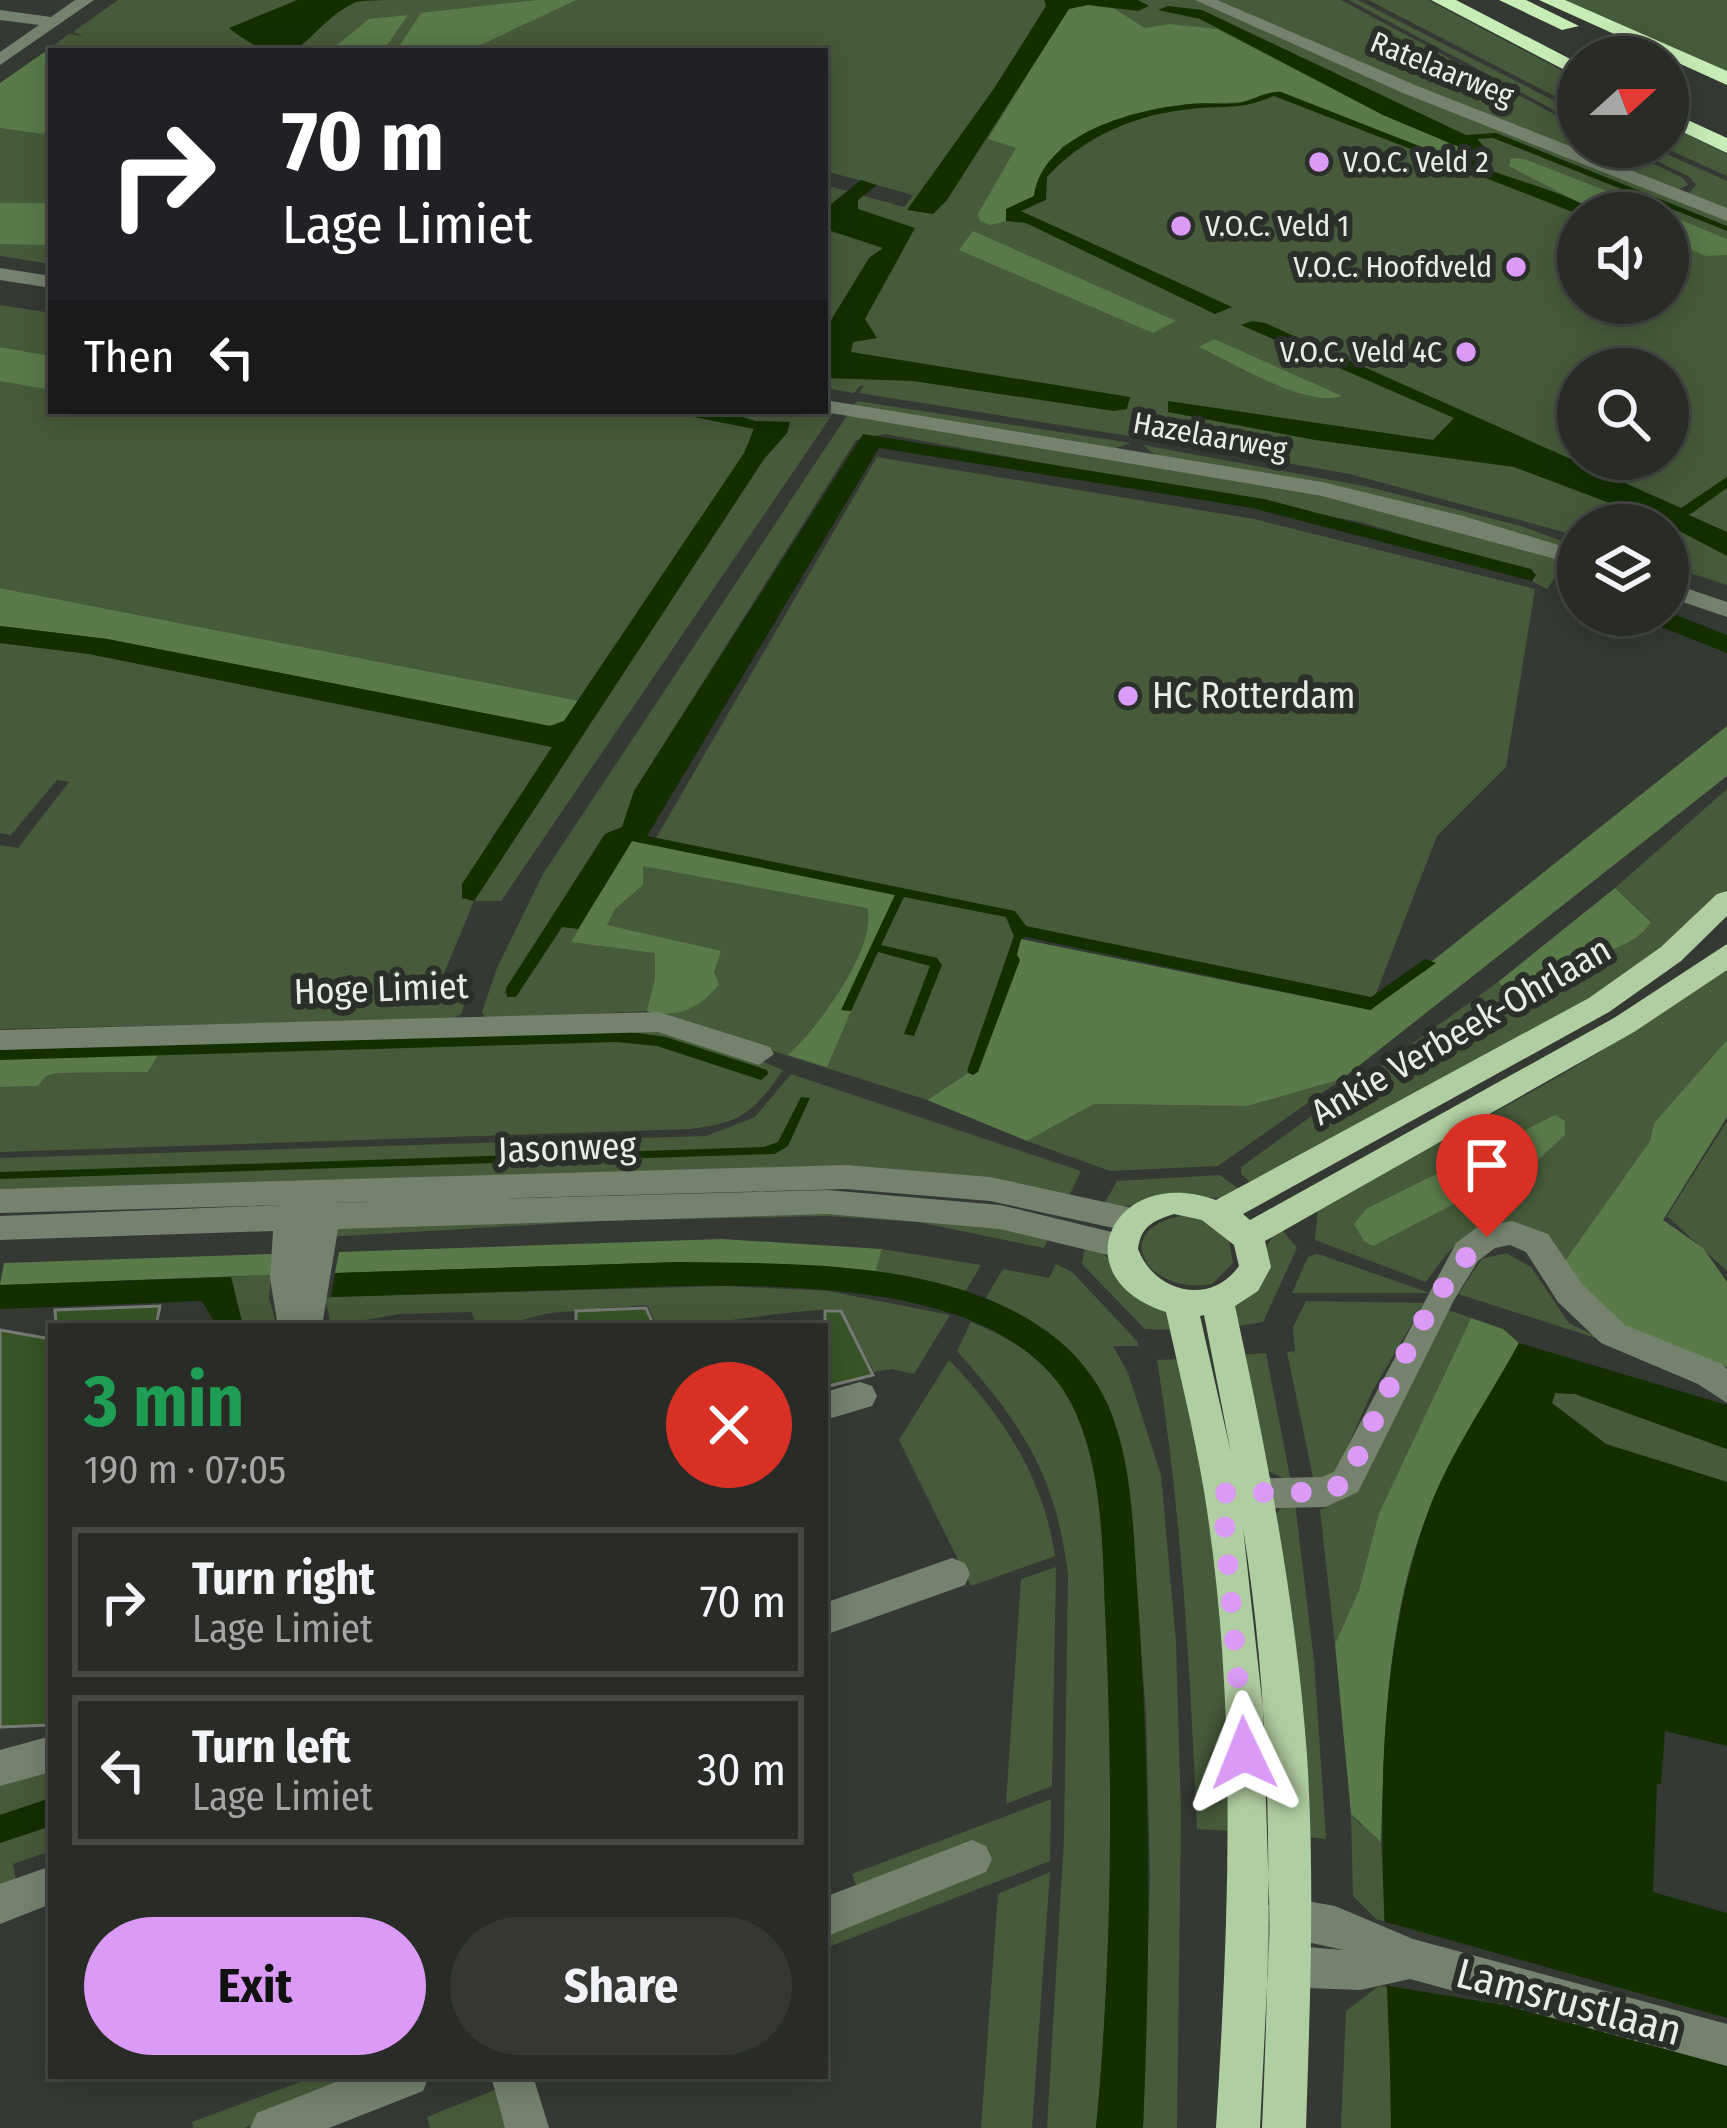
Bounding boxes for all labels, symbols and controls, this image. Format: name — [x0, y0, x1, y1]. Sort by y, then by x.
street label: Ratelaarweg — [1365, 24, 1520, 114]
north arrow — [1557, 36, 1689, 168]
map controls — [1557, 36, 1689, 636]
text: 70 m — [282, 91, 444, 192]
icon: right — [84, 96, 240, 252]
place label: V.O.C. Veld 2 — [1343, 144, 1489, 180]
marker: V.O.C. Veld 2 — [1306, 149, 1332, 175]
button: sound — [1557, 192, 1689, 324]
text: Lage Limiet — [282, 193, 532, 257]
place label: V.O.C. Veld 1 — [1205, 208, 1349, 244]
marker: V.O.C. Veld 1 — [1168, 213, 1194, 239]
place label: V.O.C. Hoofdveld — [1293, 249, 1492, 285]
marker: V.O.C. Hoofdveld — [1503, 254, 1529, 280]
icon: left — [199, 324, 265, 390]
text: Then — [84, 330, 175, 384]
place label: V.O.C. Veld 4C — [1280, 334, 1442, 370]
marker: V.O.C. Veld 4C — [1453, 339, 1479, 365]
button: search — [1557, 348, 1689, 480]
street label: Hazelaarweg — [1130, 405, 1291, 467]
button: layers — [1557, 504, 1689, 636]
place label: HC Rotterdam — [1152, 674, 1356, 718]
marker: HC Rotterdam — [1115, 683, 1141, 709]
street label: Ankie Verbeek-Ohrlaan — [1303, 927, 1619, 1135]
street label: Hoge Limiet — [293, 964, 469, 1014]
pin — [1436, 1114, 1538, 1237]
street label: Jasonweg — [497, 1124, 637, 1172]
icon: arrive — [1454, 1132, 1520, 1198]
text: 3 min — [84, 1359, 244, 1445]
button: close — [666, 1362, 792, 1488]
text: 190 m · 07:05 — [84, 1447, 286, 1493]
text: Turn right — [192, 1552, 375, 1606]
icon: right — [90, 1569, 156, 1635]
text: 70 m — [700, 1575, 786, 1629]
text: Lage Limiet — [192, 1606, 373, 1652]
position arrow — [1181, 1690, 1307, 1816]
text: Turn left — [192, 1720, 351, 1774]
icon: left — [90, 1737, 156, 1803]
text: 30 m — [697, 1743, 786, 1797]
text: Lage Limiet — [192, 1774, 373, 1820]
button: Exit — [84, 1917, 426, 2055]
button: Share — [450, 1917, 792, 2055]
street label: Lamsrustlaan — [1451, 1948, 1687, 2056]

